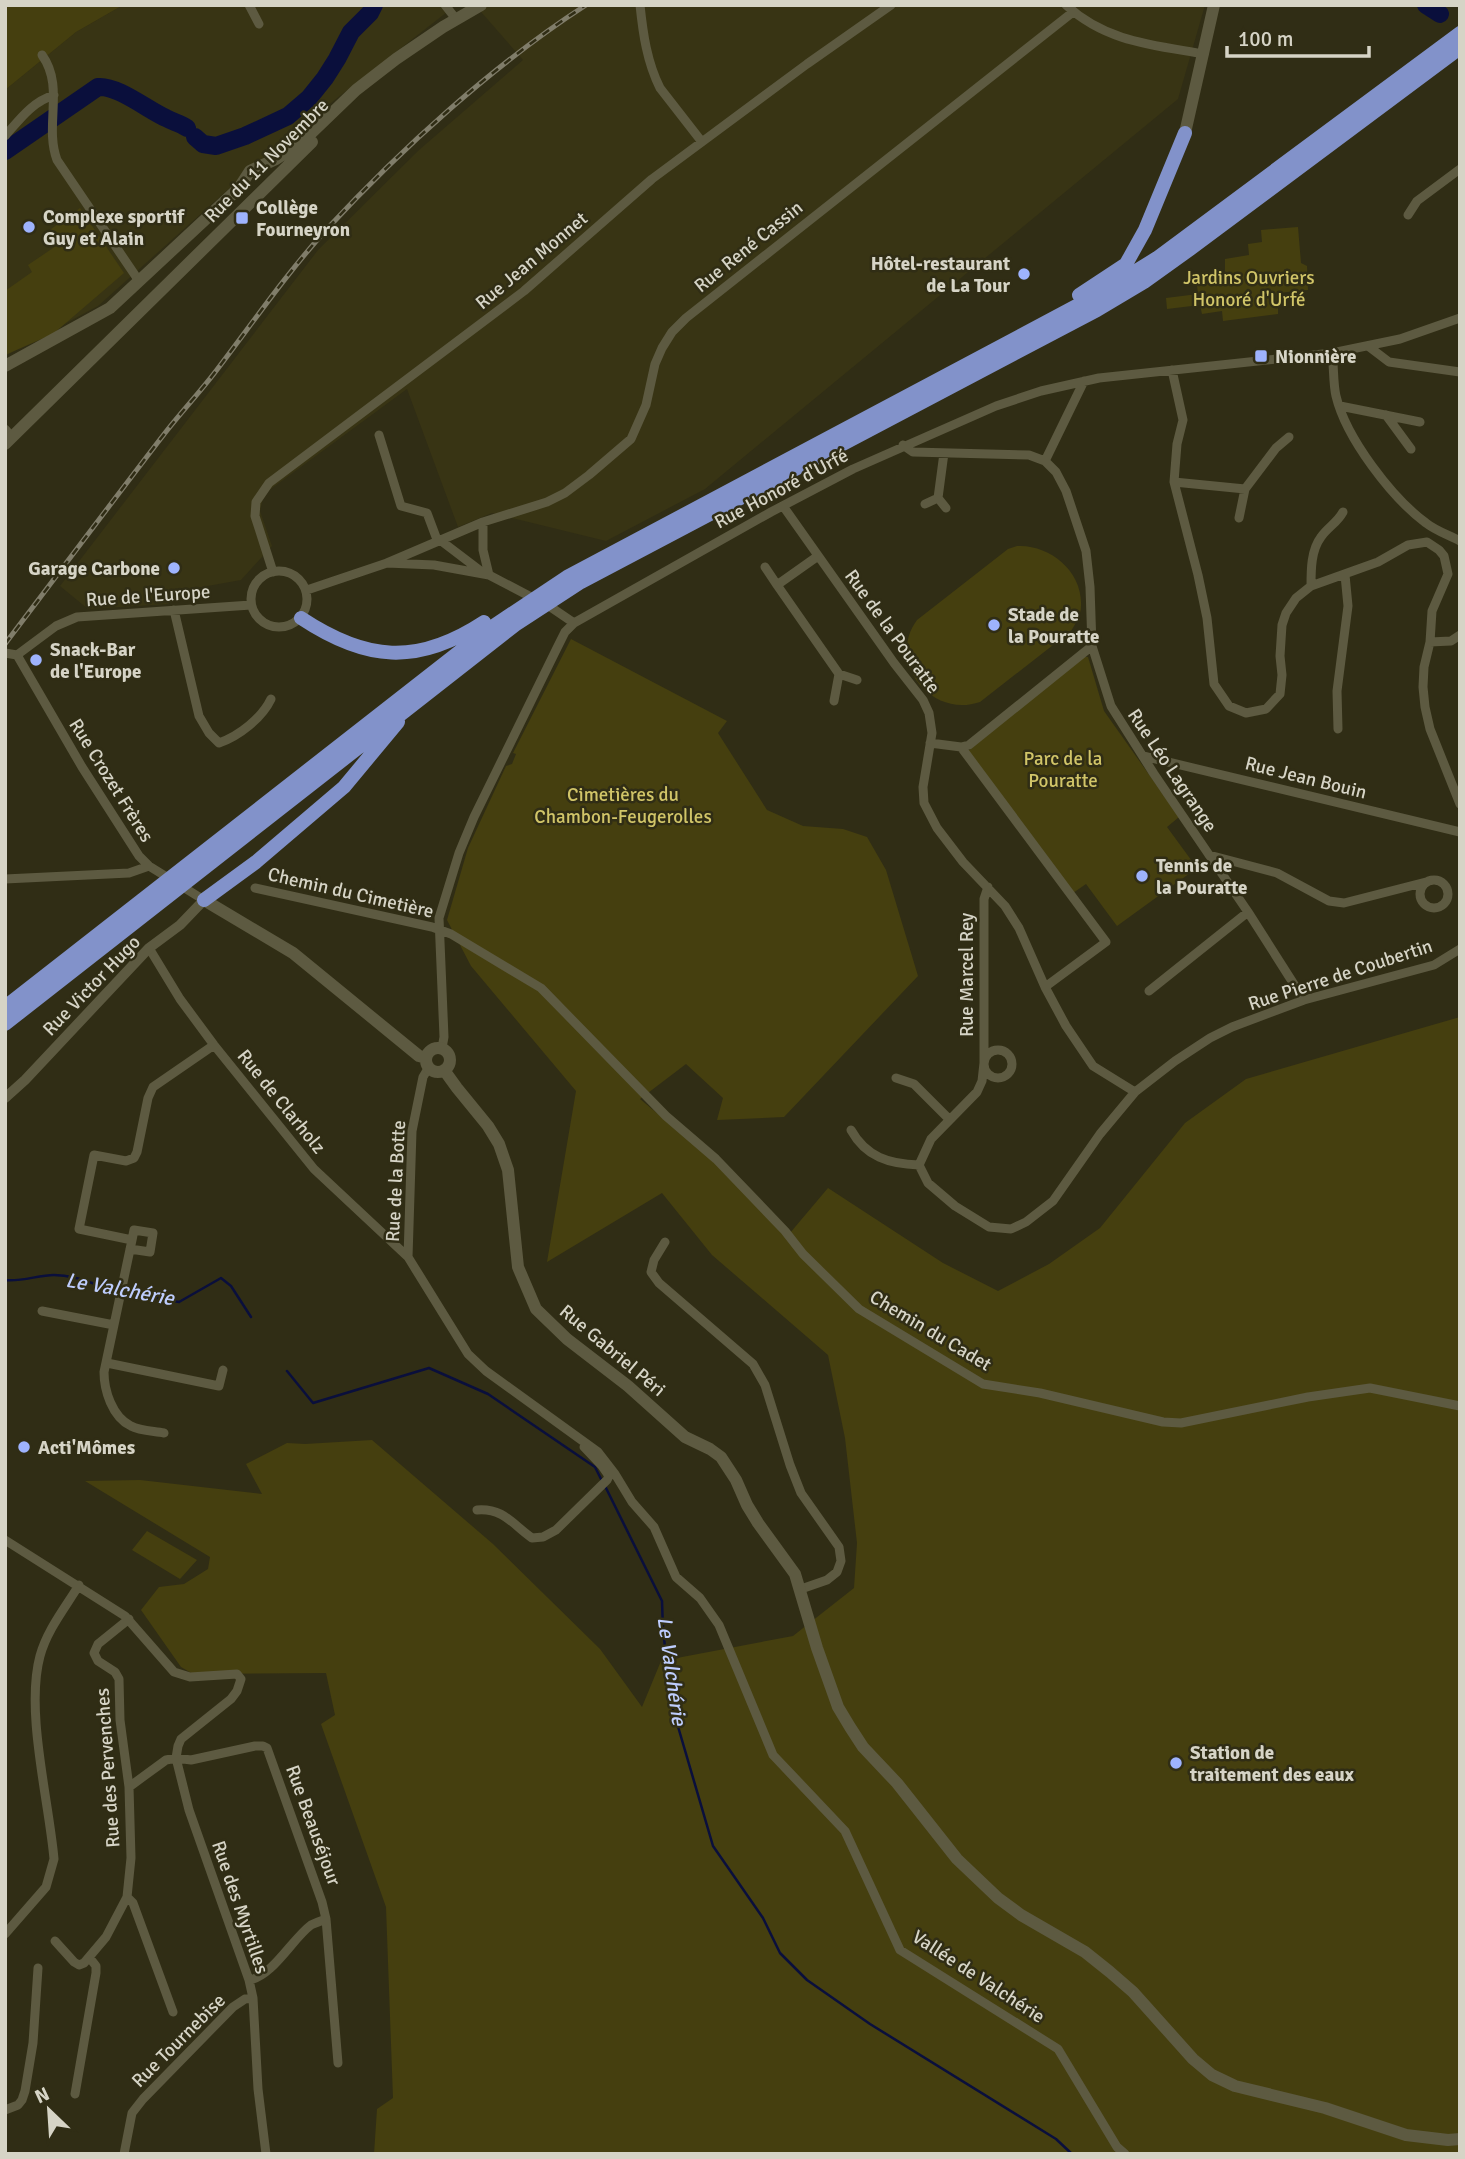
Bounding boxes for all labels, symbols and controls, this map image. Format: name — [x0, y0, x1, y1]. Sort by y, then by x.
scale bar — [1227, 14, 1369, 58]
text: 100 m — [1238, 26, 1293, 52]
street label: Rue du 11 Novembre — [199, 93, 334, 228]
place label: Collège Fourneyron — [256, 196, 350, 242]
street label: Rue René Cassin — [689, 196, 808, 298]
place label: Complexe sportif Guy et Alain — [43, 205, 185, 251]
street label: Rue Jean Monnet — [471, 207, 593, 315]
marker: Collège Fourneyron — [234, 210, 250, 226]
marker: Complexe sportif Guy et Alain — [21, 219, 37, 235]
place label: Hôtel-restaurant de La Tour — [871, 252, 1010, 298]
marker: Hôtel-restaurant de La Tour — [1016, 266, 1032, 282]
park label: Jardins Ouvriers Honoré d'Urfé — [1183, 266, 1315, 312]
place label: Nionnière — [1275, 345, 1356, 369]
marker: Nionnière — [1253, 348, 1269, 364]
street label: Rue Honoré d'Urfé — [710, 443, 853, 534]
place label: Garage Carbone — [28, 557, 160, 581]
marker: Garage Carbone — [166, 560, 182, 576]
street label: Rue de la Pouratte — [839, 565, 945, 698]
street label: Rue de l'Europe — [85, 580, 211, 612]
place label: Stade de la Pouratte — [1008, 603, 1100, 649]
marker: Stade de la Pouratte — [986, 617, 1002, 633]
place label: Snack-Bar de l'Europe — [50, 638, 142, 684]
marker: Snack-Bar de l'Europe — [28, 652, 44, 668]
street label: Rue Léo Lagrange — [1122, 704, 1222, 837]
street label: Rue Crozet Frères — [64, 714, 159, 847]
park label: Parc de la Pouratte — [1024, 747, 1102, 793]
street label: Rue Jean Bouin — [1242, 751, 1369, 805]
park label: Cimetières du Chambon-Feugerolles — [534, 783, 712, 829]
place label: Tennis de la Pouratte — [1156, 854, 1248, 900]
street label: Chemin du Cimetière — [265, 862, 436, 924]
marker: Tennis de la Pouratte — [1134, 868, 1150, 884]
street label: Rue Marcel Rey — [955, 913, 979, 1037]
street label: Rue Victor Hugo — [38, 930, 146, 1041]
street label: Rue Pierre de Coubertin — [1245, 934, 1436, 1016]
street label: Rue de Clarholz — [232, 1045, 331, 1159]
street label: Rue de la Botte — [381, 1119, 411, 1243]
water label: Le Valchérie — [64, 1267, 178, 1312]
street label: Chemin du Cadet — [865, 1285, 996, 1377]
street label: Rue Gabriel Péri — [555, 1300, 670, 1402]
place label: Acti'Mômes — [38, 1436, 135, 1460]
marker: Acti'Mômes — [16, 1439, 32, 1455]
water label: Le Valchérie — [652, 1615, 693, 1729]
street label: Rue des Pervenches — [90, 1687, 126, 1848]
place label: Station de traitement des eaux — [1189, 1741, 1355, 1787]
marker: Station de traitement des eaux — [1168, 1755, 1184, 1771]
street label: Rue Beauséjour — [280, 1762, 346, 1889]
street label: Rue des Myrtilles — [206, 1838, 274, 1977]
street label: Vallée de Valchérie — [908, 1925, 1049, 2029]
street label: Rue Tournebise — [127, 1989, 231, 2093]
north arrow — [14, 2075, 84, 2145]
text: N — [31, 2082, 53, 2109]

